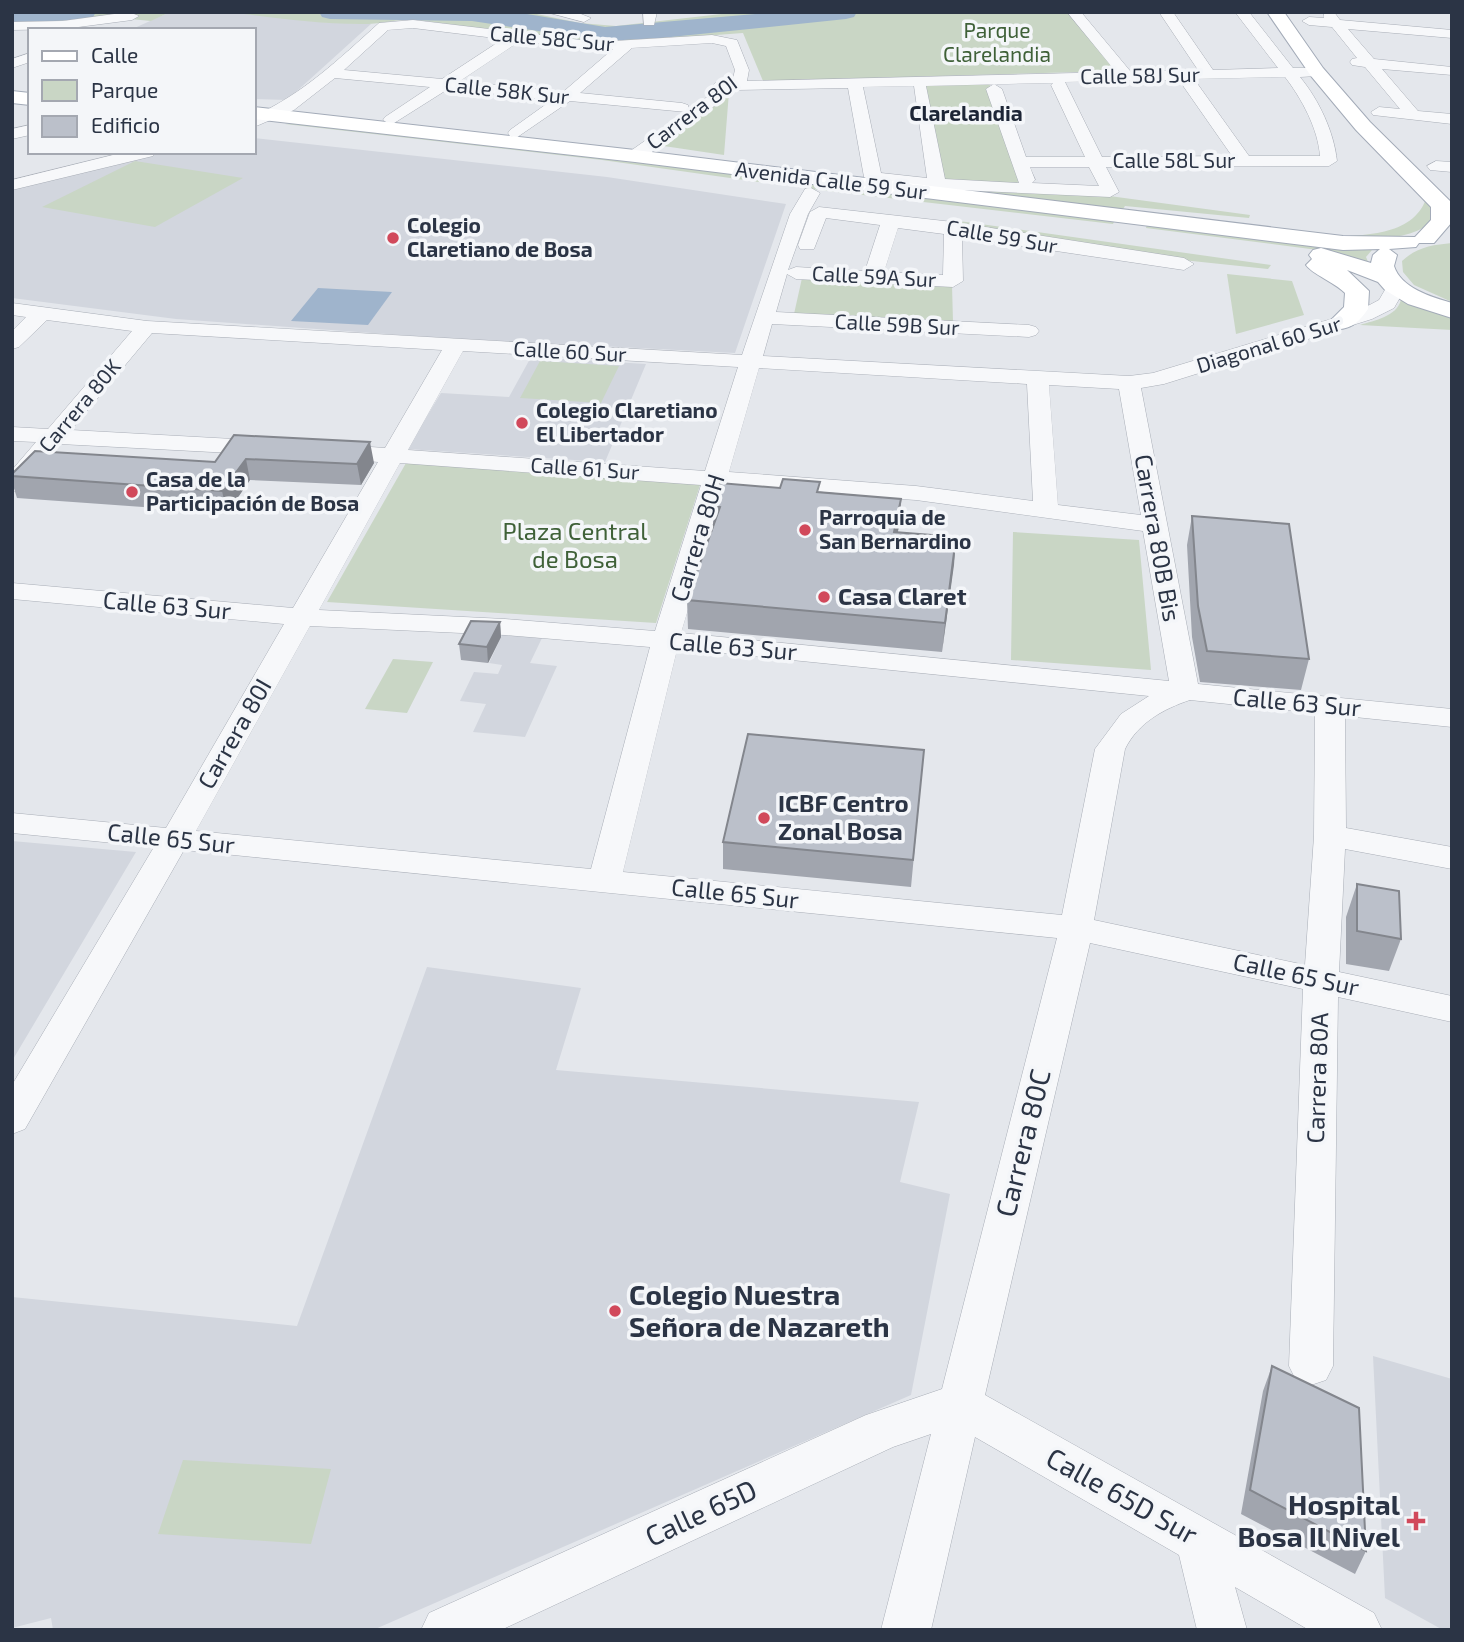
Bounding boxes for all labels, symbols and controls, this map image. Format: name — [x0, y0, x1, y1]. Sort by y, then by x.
park label: Parque Clarelandia — [943, 17, 1051, 66]
street label: Calle 58C Sur — [489, 20, 616, 55]
legend — [28, 28, 256, 154]
text: Calle — [91, 42, 138, 67]
street label: Calle 58J Sur — [1080, 61, 1201, 88]
street label: Carrera 80I — [641, 70, 741, 154]
street label: Calle 58K Sur — [444, 71, 571, 109]
text: Parque — [91, 77, 158, 102]
district label: Clarelandia — [909, 100, 1023, 125]
text: Edificio — [91, 112, 160, 137]
street label: Calle 58L Sur — [1112, 147, 1236, 172]
street label: Avenida Calle 59 Sur — [734, 155, 929, 204]
place label: Colegio Claretiano de Bosa — [407, 212, 593, 261]
street label: Calle 59 Sur — [945, 213, 1060, 258]
marker: Colegio Claretiano de Bosa — [385, 230, 401, 246]
street label: Calle 59A Sur — [811, 260, 938, 291]
street label: Calle 59B Sur — [834, 308, 961, 339]
street label: Diagonal 60 Sur — [1193, 310, 1344, 377]
street label: Calle 60 Sur — [513, 335, 628, 366]
street label: Carrera 80K — [33, 353, 125, 457]
place label: Colegio Claretiano El Libertador — [536, 397, 718, 446]
marker: Colegio Claretiano El Libertador — [514, 415, 530, 431]
street label: Calle 61 Sur — [530, 451, 641, 484]
street label: Carrera 80B Bis — [1130, 452, 1187, 624]
place label: Casa de la Participación de Bosa — [146, 466, 359, 515]
street label: Carrera 80H — [663, 470, 730, 605]
marker: Casa de la Participación de Bosa — [124, 484, 140, 500]
place label: Parroquia de San Bernardino — [819, 504, 971, 553]
park label: Plaza Central de Bosa — [503, 516, 647, 573]
marker: Parroquia de San Bernardino — [797, 522, 813, 538]
place label: Casa Claret — [838, 581, 967, 610]
street label: Calle 63 Sur — [102, 584, 233, 625]
marker: Casa Claret — [816, 589, 832, 605]
street label: Calle 63 Sur — [668, 625, 799, 666]
street label: Carrera 80I — [191, 673, 277, 793]
street label: Calle 63 Sur — [1232, 681, 1363, 722]
place label: ICBF Centro Zonal Bosa — [778, 788, 909, 845]
marker: ICBF Centro Zonal Bosa — [756, 810, 772, 826]
street label: Calle 65 Sur — [106, 816, 237, 859]
street label: Calle 65 Sur — [670, 871, 801, 914]
street label: Calle 65 Sur — [1231, 946, 1362, 1001]
street label: Carrera 80A — [1300, 1012, 1333, 1144]
street label: Carrera 80C — [987, 1065, 1057, 1220]
place label: Colegio Nuestra Señora de Nazareth — [629, 1277, 890, 1343]
marker: Colegio Nuestra Señora de Nazareth — [607, 1303, 623, 1319]
street label: Calle 65D Sur — [1041, 1440, 1204, 1551]
street label: Calle 65D — [640, 1472, 762, 1553]
place label: Hospital Bosa Il Nivel — [1237, 1487, 1401, 1553]
marker: Hospital Bosa Il Nivel — [1406, 1511, 1426, 1531]

